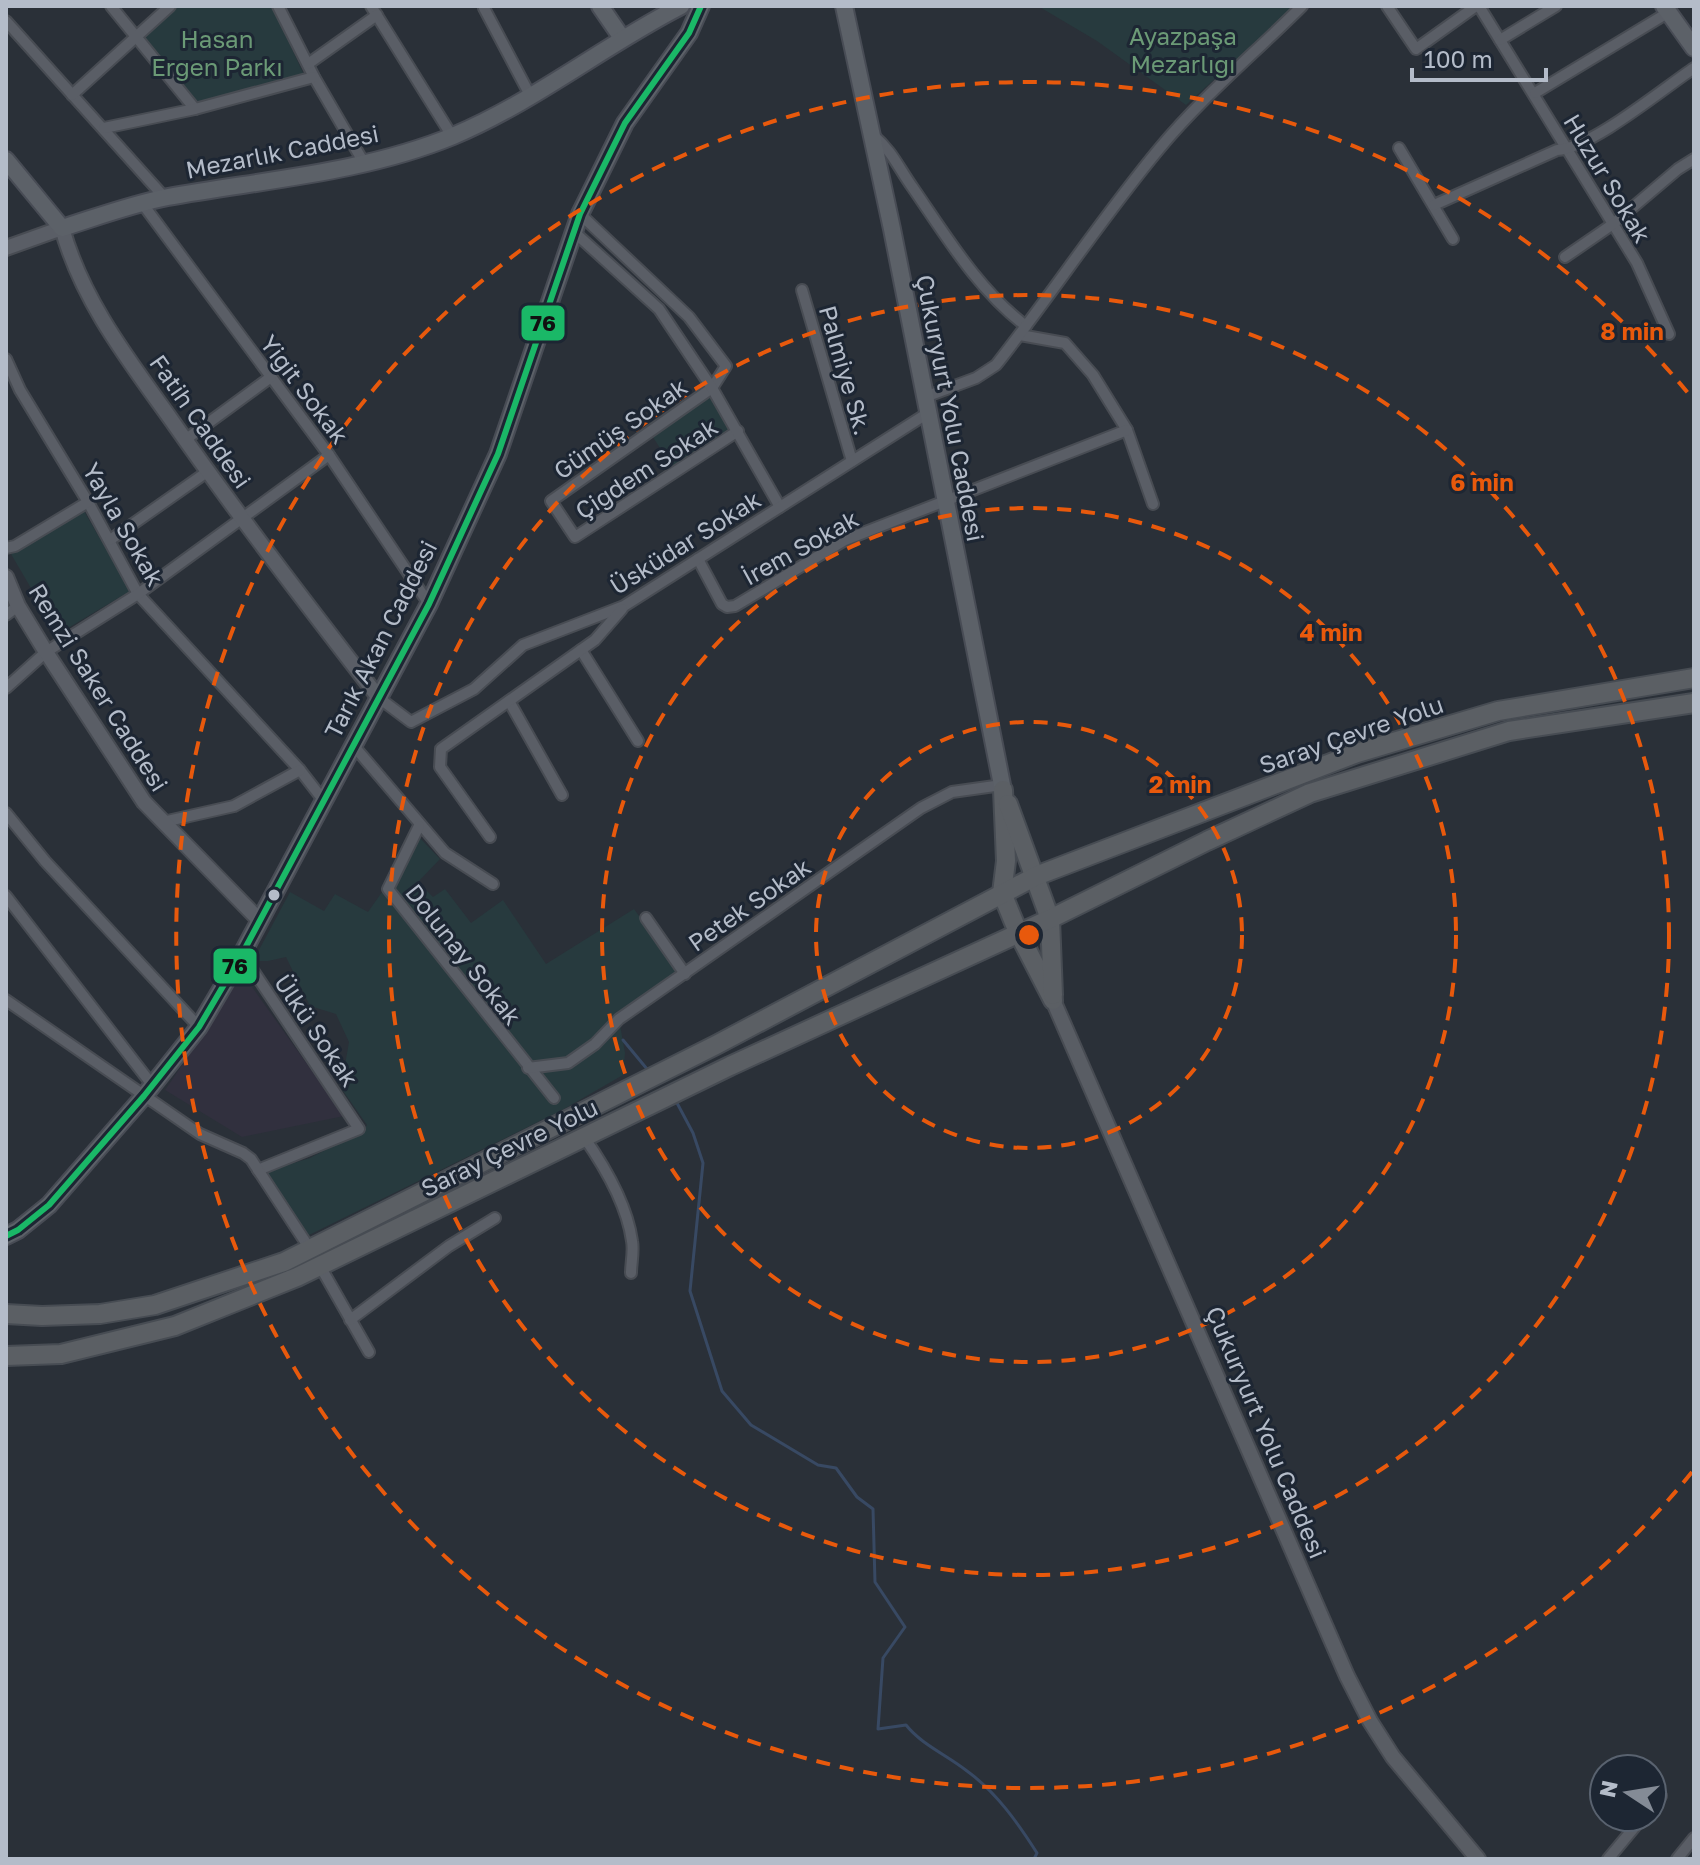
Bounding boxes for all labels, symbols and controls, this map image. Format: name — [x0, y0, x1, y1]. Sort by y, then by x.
park label: Ayazpaşa Mezarlığı — [1129, 21, 1237, 78]
park label: Hasan Ergen Parkı — [151, 24, 283, 81]
scale bar — [1412, 32, 1546, 82]
text: 100 m — [1424, 44, 1493, 73]
street label: Huzur Sokak — [1558, 108, 1658, 248]
street label: Mezarlık Caddesi — [183, 118, 381, 184]
street label: Çukuryurt Yolu Caddesi — [911, 272, 991, 544]
street label: Palmiye Sk. — [814, 302, 878, 438]
line badge: 76 — [520, 304, 566, 342]
text: 76 — [530, 309, 556, 336]
text: 8 min — [1600, 316, 1664, 345]
street label: Yiğit Sokak — [255, 329, 355, 449]
street label: Fatih Caddesi — [144, 349, 258, 493]
street label: Gümüş Sokak — [548, 371, 692, 485]
street label: Çiğdem Sokak — [569, 411, 723, 525]
street label: Yayla Sokak — [77, 457, 171, 591]
text: 6 min — [1450, 467, 1514, 496]
street label: Üsküdar Sokak — [604, 484, 766, 600]
street label: İrem Sokak — [737, 503, 863, 591]
street label: Tarık Akan Caddesi — [318, 535, 442, 743]
street label: Remzi Saker Caddesi — [23, 578, 175, 796]
text: 4 min — [1299, 617, 1363, 646]
street label: Saray Çevre Yolu — [1255, 689, 1447, 779]
text: 2 min — [1149, 769, 1211, 798]
street label: Petek Sokak — [682, 851, 816, 957]
street label: Dolunay Sokak — [400, 878, 528, 1030]
unlabelled marker — [266, 887, 282, 903]
centre of rings — [1015, 921, 1043, 949]
line badge: 76 — [212, 947, 258, 985]
text: 76 — [222, 952, 248, 979]
street label: Ülkü Sokak — [269, 968, 365, 1092]
street label: Saray Çevre Yolu — [416, 1092, 602, 1202]
street label: Çukuryurt Yolu Caddesi — [1201, 1302, 1333, 1562]
north arrow — [1588, 1753, 1668, 1833]
text: N — [1593, 1778, 1623, 1800]

